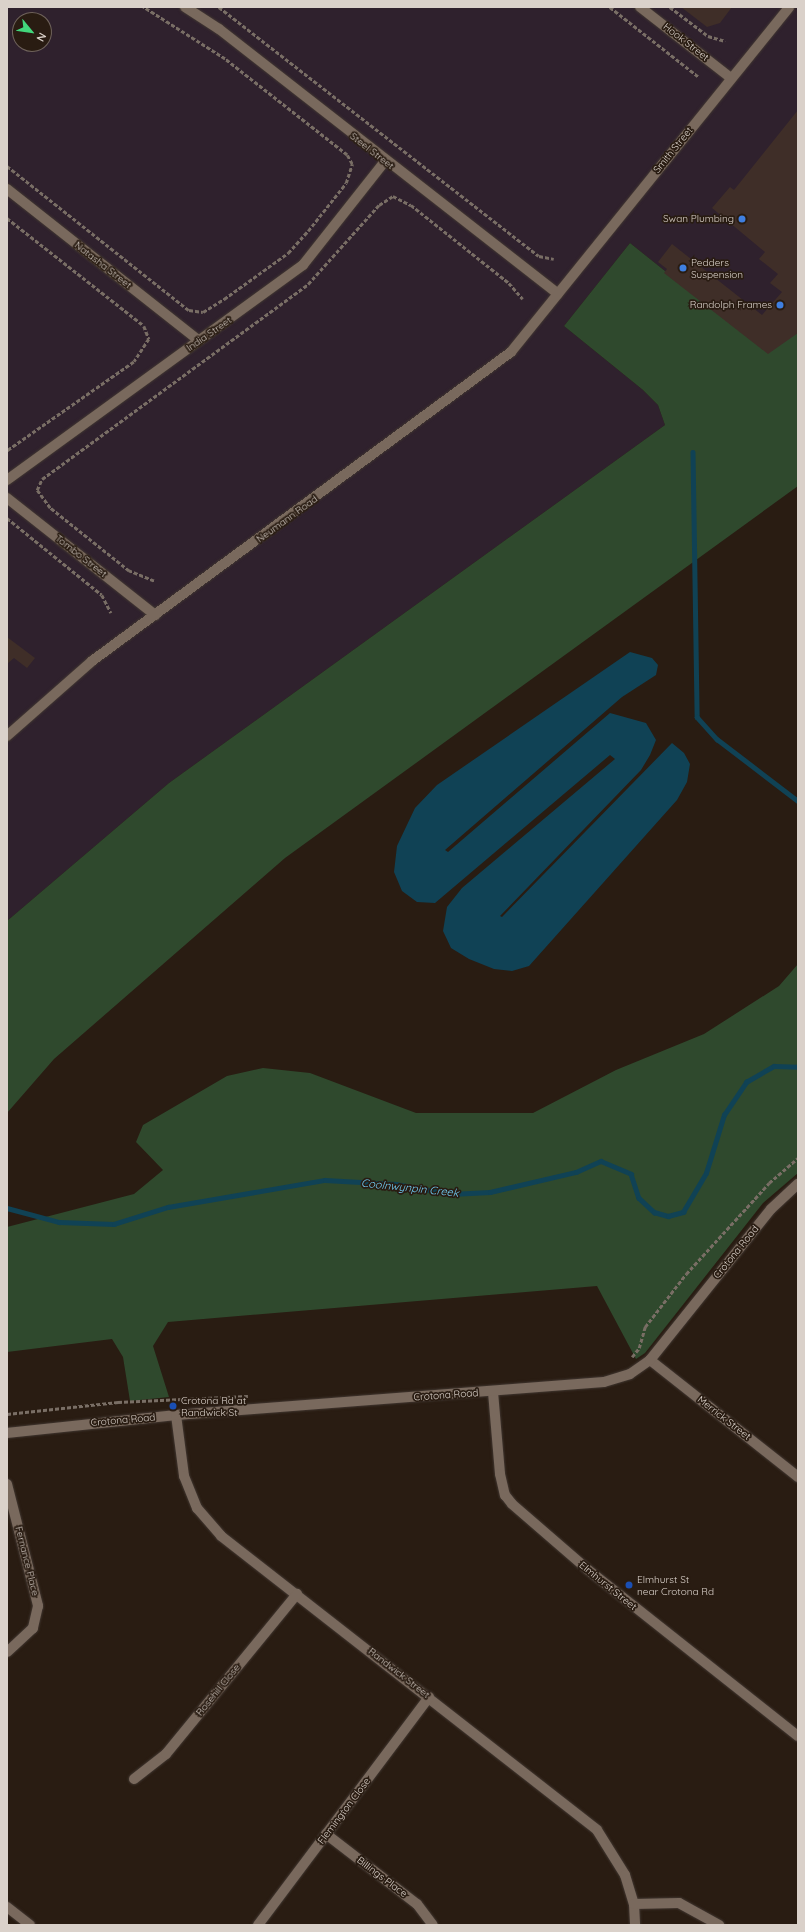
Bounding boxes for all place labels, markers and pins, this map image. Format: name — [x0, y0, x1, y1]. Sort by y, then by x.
place label: Swan Plumbing — [663, 213, 734, 225]
marker: Swan Plumbing — [737, 214, 747, 224]
place label: Pedders Suspension — [691, 256, 743, 280]
marker: Pedders Suspension — [678, 263, 688, 273]
place label: Randolph Frames — [690, 299, 772, 311]
marker: Randolph Frames — [775, 300, 785, 310]
place label: Crotona Rd at Randwick St — [181, 1394, 246, 1418]
marker: Crotona Rd at Randwick St — [168, 1401, 178, 1411]
place label: Elmhurst St near Crotona Rd — [637, 1573, 714, 1596]
marker: Elmhurst St near Crotona Rd — [624, 1580, 634, 1590]

